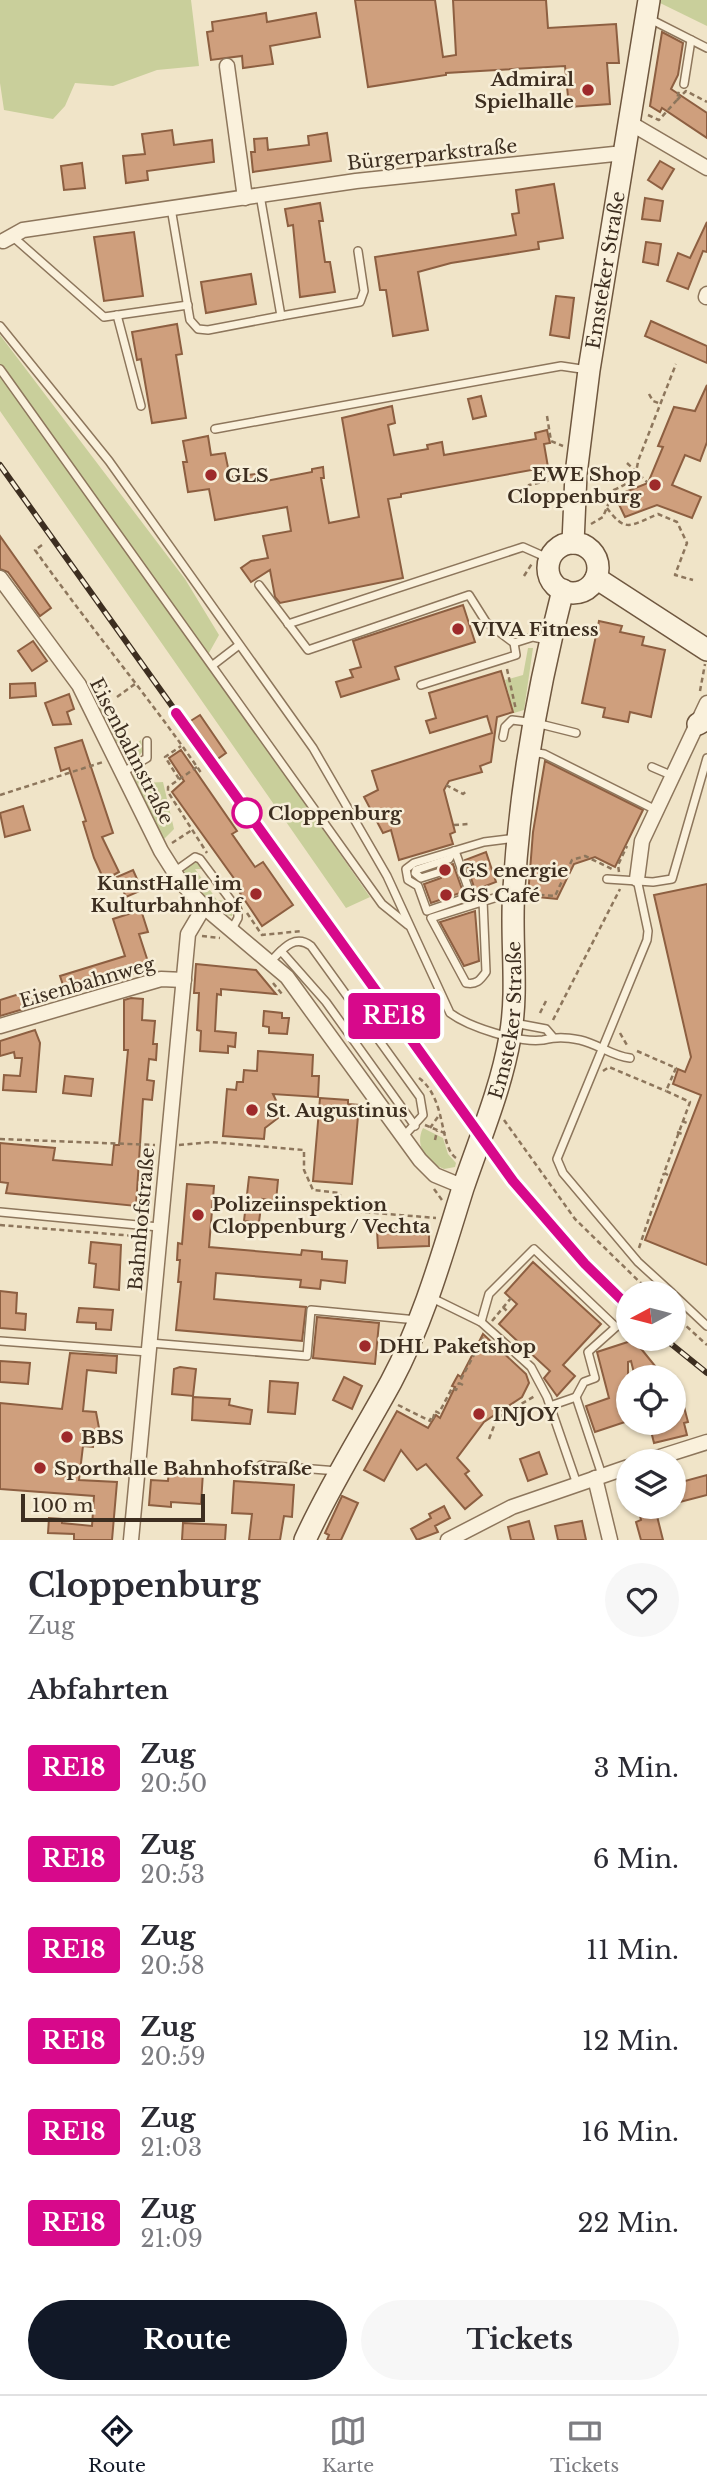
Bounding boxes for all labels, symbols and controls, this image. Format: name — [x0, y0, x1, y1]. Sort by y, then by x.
place label: Admiral Spielhalle — [474, 68, 574, 113]
marker: Admiral Spielhalle — [580, 82, 596, 98]
street label: Bürgerparkstraße — [346, 134, 518, 175]
street label: Emsteker Straße — [582, 190, 630, 351]
place label: EWE Shop Cloppenburg — [507, 463, 642, 508]
place label: GLS — [225, 464, 269, 487]
marker: GLS — [203, 467, 219, 483]
marker: EWE Shop Cloppenburg — [647, 477, 663, 493]
place label: VIVA Fitness — [471, 618, 599, 641]
marker: VIVA Fitness — [450, 621, 466, 637]
street label: Eisenbahnstraße — [85, 674, 178, 828]
marker: Cloppenburg — [232, 798, 262, 828]
place label: Cloppenburg — [268, 802, 403, 825]
place label: GS energie — [459, 859, 568, 882]
marker: GS energie — [437, 862, 453, 878]
place label: KunstHalle im Kulturbahnhof — [91, 872, 245, 917]
place label: GS Café — [460, 884, 540, 907]
marker: KunstHalle im Kulturbahnhof — [248, 886, 264, 902]
marker: GS Café — [438, 887, 454, 903]
street label: Emsteker Straße — [484, 941, 526, 1102]
street label: Eisenbahnweg — [17, 952, 158, 1013]
line badge: RE18 — [345, 993, 443, 1039]
text: RE18 — [362, 1001, 426, 1030]
place label: St. Augustinus — [266, 1099, 408, 1122]
marker: St. Augustinus — [244, 1102, 260, 1118]
street label: Bahnhofstraße — [124, 1146, 159, 1292]
place label: Polizeiinspektion Cloppenburg / Vechta — [212, 1193, 430, 1238]
marker: Polizeiinspektion Cloppenburg / Vechta — [190, 1207, 206, 1223]
north arrow — [616, 1281, 686, 1351]
map controls — [616, 1281, 686, 1519]
place label: DHL Paketshop — [379, 1335, 536, 1358]
marker: DHL Paketshop — [357, 1338, 373, 1354]
button: locate — [616, 1365, 686, 1435]
place label: INJOY — [493, 1403, 559, 1426]
marker: INJOY — [471, 1406, 487, 1422]
place label: BBS — [81, 1426, 124, 1449]
marker: BBS — [59, 1429, 75, 1445]
button: layers — [616, 1449, 686, 1519]
place label: Sporthalle Bahnhofstraße — [54, 1457, 312, 1480]
marker: Sporthalle Bahnhofstraße — [32, 1460, 48, 1476]
scale bar — [21, 1491, 205, 1523]
text: 100 m — [32, 1494, 93, 1517]
button: heart — [605, 1563, 679, 1637]
text: Cloppenburg — [28, 1565, 260, 1606]
text: Zug — [28, 1612, 75, 1640]
text: Abfahrten — [28, 1674, 169, 1706]
text: Zug — [141, 1738, 195, 1770]
text: 3 Min. — [594, 1752, 679, 1784]
text: RE18 — [42, 1753, 106, 1782]
text: 20:50 — [141, 1770, 207, 1798]
text: Zug — [141, 1829, 195, 1861]
text: 6 Min. — [593, 1843, 679, 1875]
text: RE18 — [42, 1844, 106, 1873]
text: 20:53 — [141, 1861, 205, 1889]
text: Zug — [141, 1920, 195, 1952]
text: 11 Min. — [586, 1934, 679, 1966]
text: RE18 — [42, 1935, 106, 1964]
text: 20:58 — [141, 1952, 205, 1980]
text: Zug — [141, 2011, 195, 2043]
text: 12 Min. — [582, 2025, 679, 2057]
text: RE18 — [42, 2026, 106, 2055]
text: 20:59 — [141, 2043, 206, 2071]
text: Zug — [141, 2102, 195, 2134]
text: 16 Min. — [581, 2116, 679, 2148]
text: RE18 — [42, 2117, 106, 2146]
text: 21:03 — [141, 2134, 202, 2162]
text: Zug — [141, 2193, 195, 2225]
text: 22 Min. — [577, 2207, 679, 2239]
text: RE18 — [42, 2208, 106, 2237]
text: 21:09 — [141, 2225, 203, 2253]
button: Route — [28, 2300, 347, 2380]
button: Tickets — [361, 2300, 679, 2380]
tab: Route — [88, 2412, 146, 2477]
tab: Karte — [322, 2412, 374, 2477]
tab: Tickets — [550, 2412, 619, 2477]

